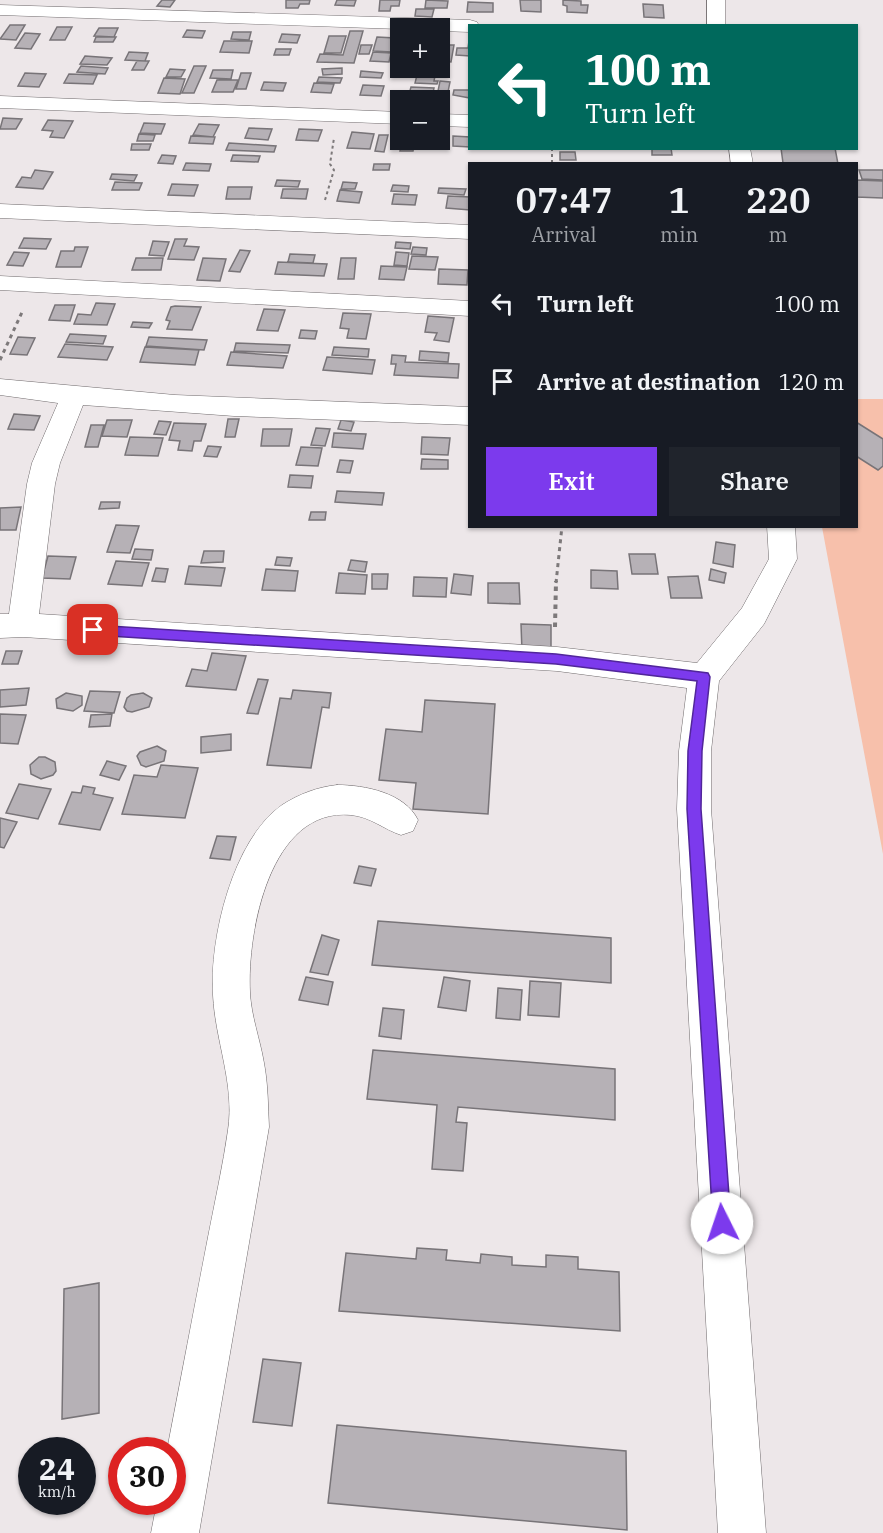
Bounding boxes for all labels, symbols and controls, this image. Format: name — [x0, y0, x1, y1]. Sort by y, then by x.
map controls — [390, 18, 450, 150]
button: + — [390, 18, 450, 78]
text: 100 m — [585, 42, 711, 97]
icon: left — [486, 48, 564, 126]
button: − — [390, 90, 450, 150]
text: Turn left — [585, 95, 696, 130]
text: 07:47 — [515, 176, 613, 223]
text: 1 — [668, 176, 690, 223]
text: 220 — [746, 176, 811, 223]
text: Arrival — [531, 221, 597, 248]
text: min — [660, 221, 698, 248]
text: m — [769, 221, 788, 248]
icon: left — [486, 287, 519, 320]
text: Turn left — [537, 289, 633, 318]
text: 100 m — [774, 289, 840, 318]
icon: arrive — [486, 365, 519, 398]
text: Arrive at destination — [537, 367, 760, 396]
text: 120 m — [778, 367, 844, 396]
button: Exit — [486, 447, 657, 516]
button: Share — [669, 447, 840, 516]
pin — [67, 604, 118, 655]
icon: arrive — [76, 613, 109, 646]
position arrow — [690, 1191, 754, 1255]
speed limit sign: 30 — [108, 1437, 186, 1515]
text: 24 — [39, 1449, 75, 1488]
text: km/h — [38, 1482, 76, 1501]

